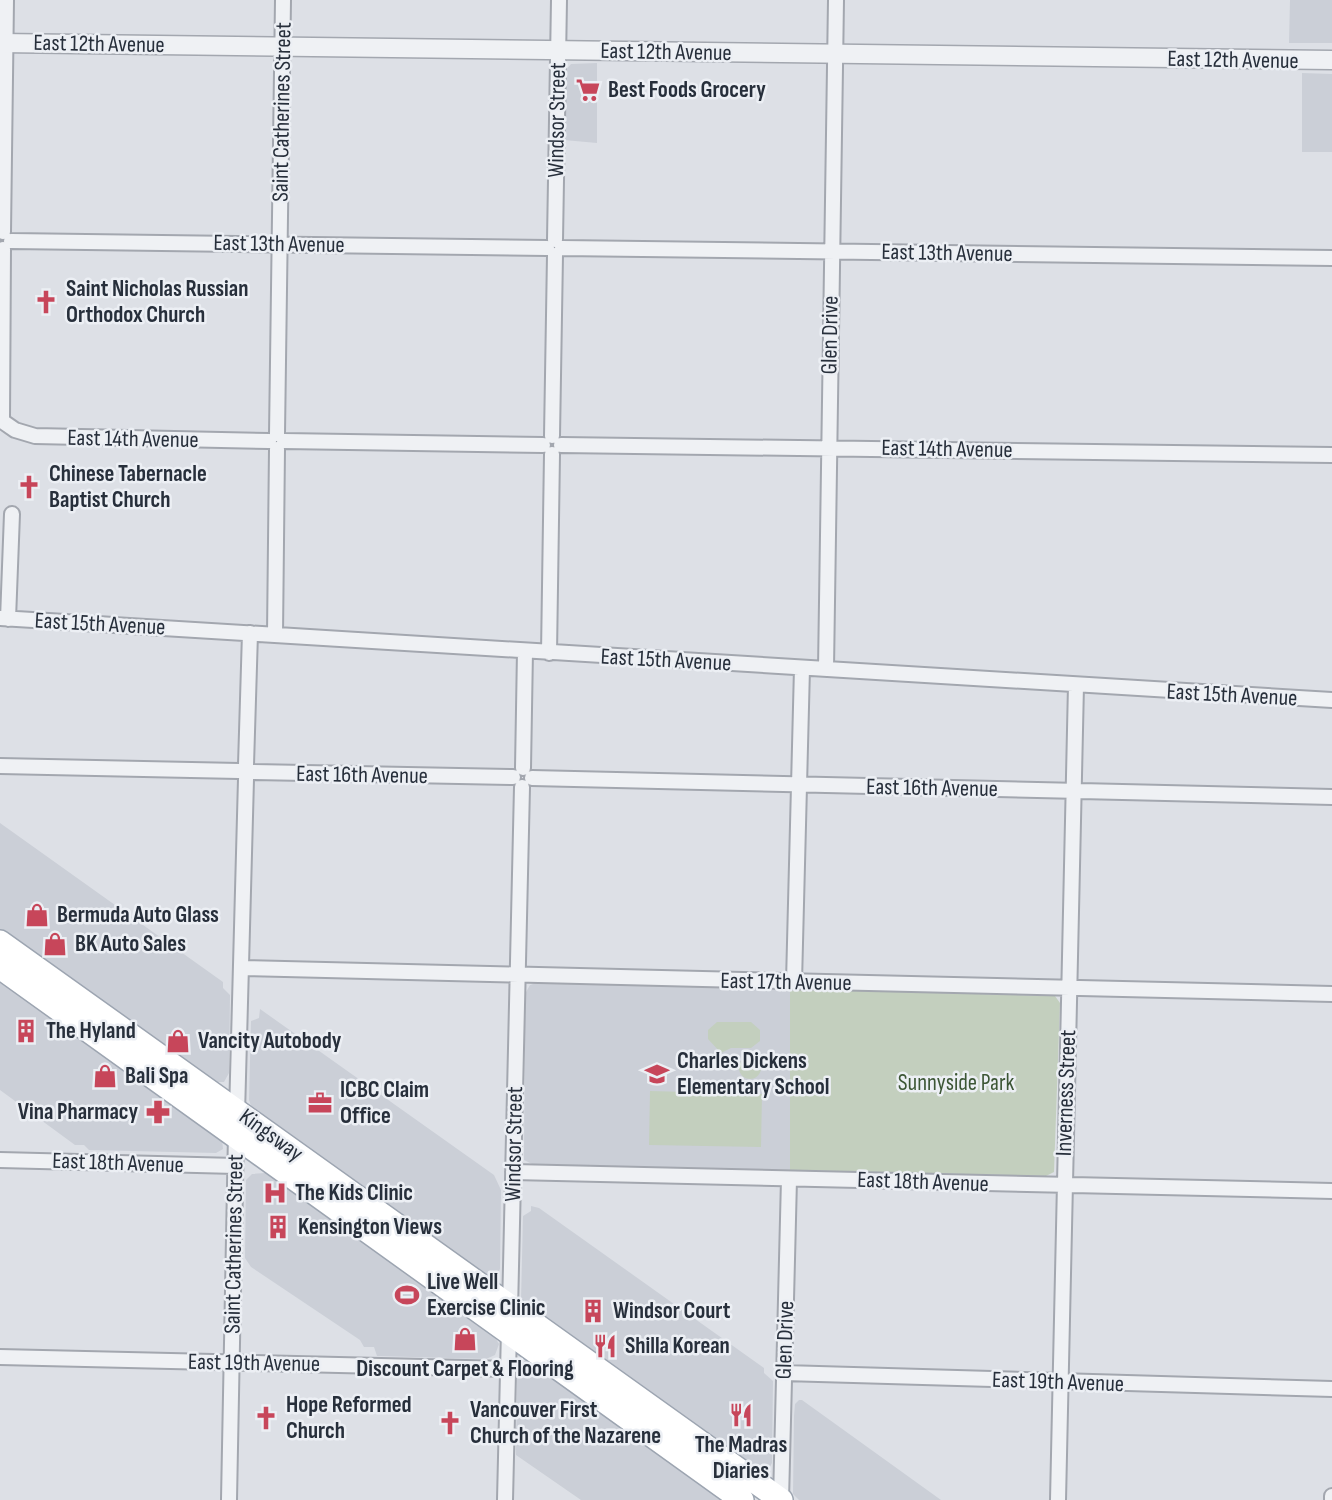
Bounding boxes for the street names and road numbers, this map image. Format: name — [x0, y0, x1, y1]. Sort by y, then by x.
street label: Saint Catherines Street — [266, 22, 298, 202]
street label: East 12th Avenue — [33, 29, 165, 59]
street label: East 12th Avenue — [600, 37, 732, 67]
street label: East 12th Avenue — [1167, 45, 1299, 75]
street label: Windsor Street — [542, 62, 572, 178]
street label: East 13th Avenue — [213, 229, 345, 259]
street label: East 13th Avenue — [881, 238, 1013, 268]
street label: Glen Drive — [815, 295, 845, 375]
street label: East 14th Avenue — [67, 424, 199, 454]
street label: East 14th Avenue — [881, 434, 1013, 464]
street label: East 15th Avenue — [34, 607, 166, 641]
street label: East 15th Avenue — [600, 643, 732, 677]
street label: East 15th Avenue — [1166, 678, 1298, 712]
street label: East 16th Avenue — [296, 760, 428, 790]
street label: East 16th Avenue — [866, 773, 998, 803]
street label: East 17th Avenue — [720, 967, 852, 997]
street label: Inverness Street — [1050, 1029, 1082, 1157]
street label: Windsor Street — [499, 1086, 529, 1202]
street label: Kingsway — [234, 1102, 309, 1168]
street label: East 18th Avenue — [52, 1147, 184, 1179]
street label: Saint Catherines Street — [218, 1154, 250, 1334]
street label: East 18th Avenue — [857, 1166, 989, 1198]
street label: Glen Drive — [770, 1300, 800, 1380]
street label: East 19th Avenue — [188, 1348, 320, 1378]
street label: East 19th Avenue — [992, 1366, 1124, 1398]

